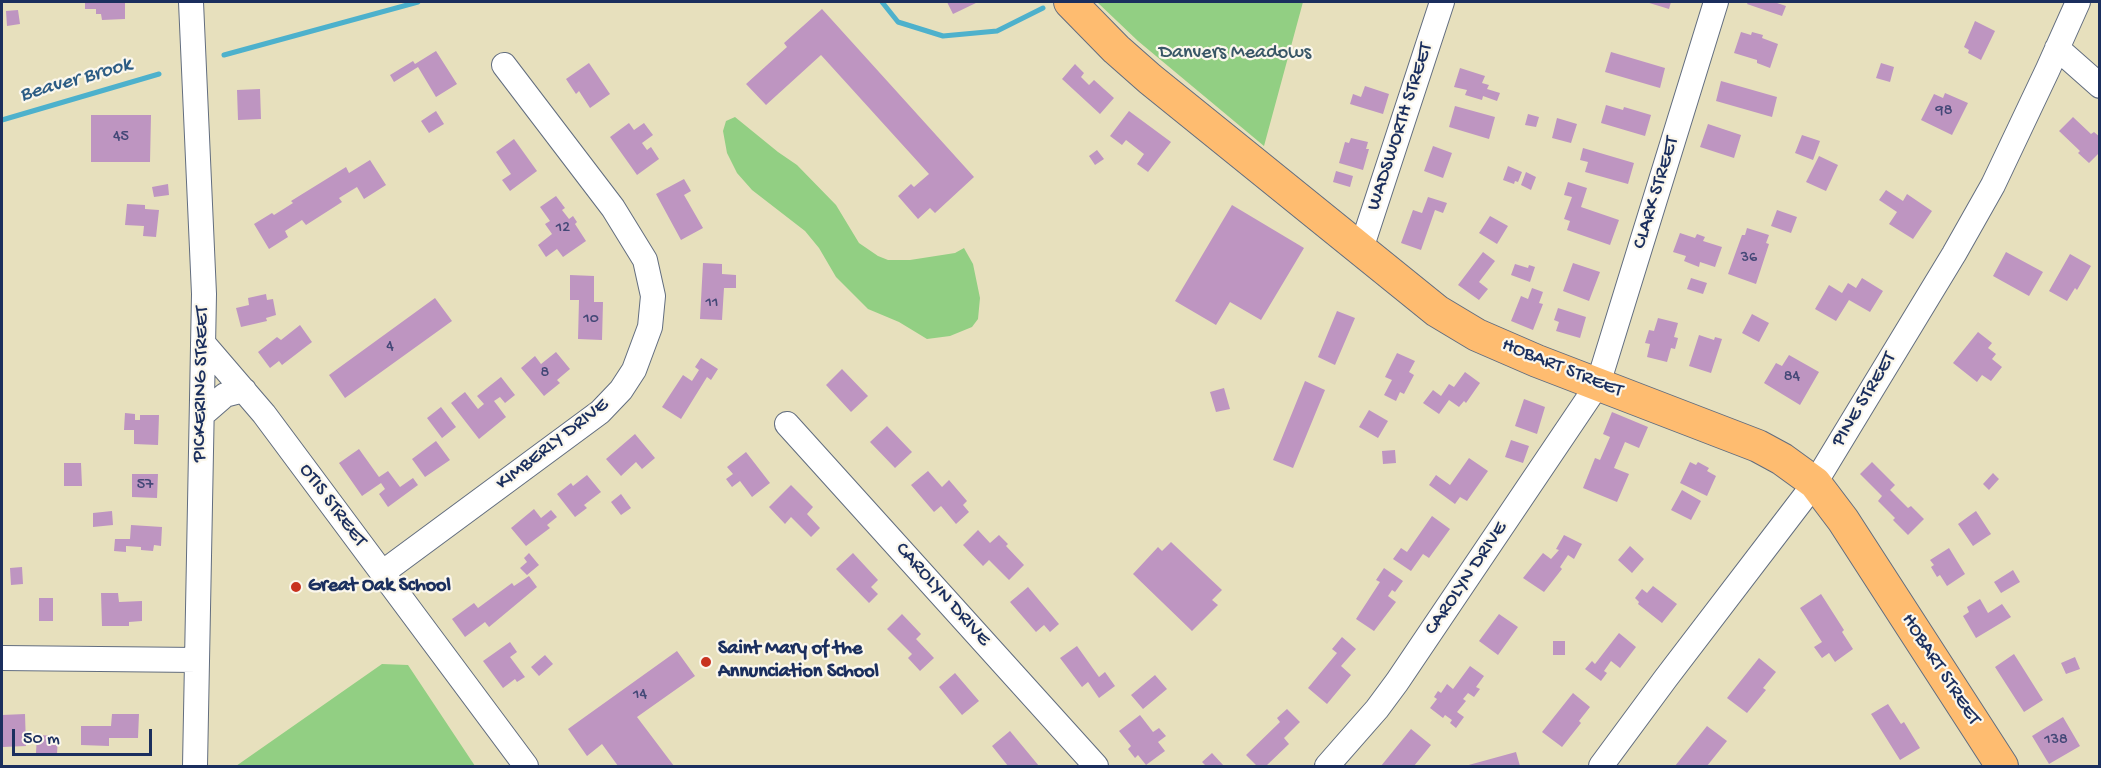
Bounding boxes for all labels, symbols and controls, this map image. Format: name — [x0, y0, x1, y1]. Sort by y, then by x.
street label: WADSWORTH STREET — [1363, 40, 1439, 214]
park label: Danvers Meadows — [1159, 42, 1311, 66]
water label: Beaver Brook — [17, 53, 135, 109]
house number: 98 — [1936, 102, 1952, 122]
house number: 45 — [113, 128, 129, 148]
street label: CLARK STREET — [1629, 134, 1685, 252]
house number: 12 — [556, 219, 570, 239]
house number: 36 — [1741, 249, 1757, 269]
house number: 11 — [706, 294, 718, 314]
street label: PICKERING STREET — [189, 306, 215, 462]
house number: 10 — [583, 310, 599, 330]
street label: HOBART STREET — [1498, 334, 1626, 404]
house number: 4 — [386, 338, 394, 358]
street label: PINE STREET — [1827, 348, 1903, 452]
house number: 8 — [541, 364, 549, 384]
house number: 84 — [1784, 368, 1800, 388]
street label: KIMBERLY DRIVE — [492, 394, 614, 496]
street label: OTIS STREET — [293, 459, 371, 553]
house number: 57 — [137, 476, 153, 496]
street label: CAROLYN DRIVE — [1420, 518, 1514, 640]
street label: CAROLYN DRIVE — [889, 538, 995, 652]
place label: Great Oak School — [308, 575, 451, 599]
marker: Great Oak School — [289, 580, 303, 594]
street label: HOBART STREET — [1895, 610, 1985, 730]
place label: Saint Mary of the Annunciation School — [718, 638, 879, 685]
marker: Saint Mary of the Annunciation School — [699, 655, 713, 669]
house number: 14 — [633, 686, 647, 706]
scale bar — [15, 717, 154, 755]
text: 50 m — [23, 729, 60, 750]
house number: 138 — [2044, 731, 2068, 751]

